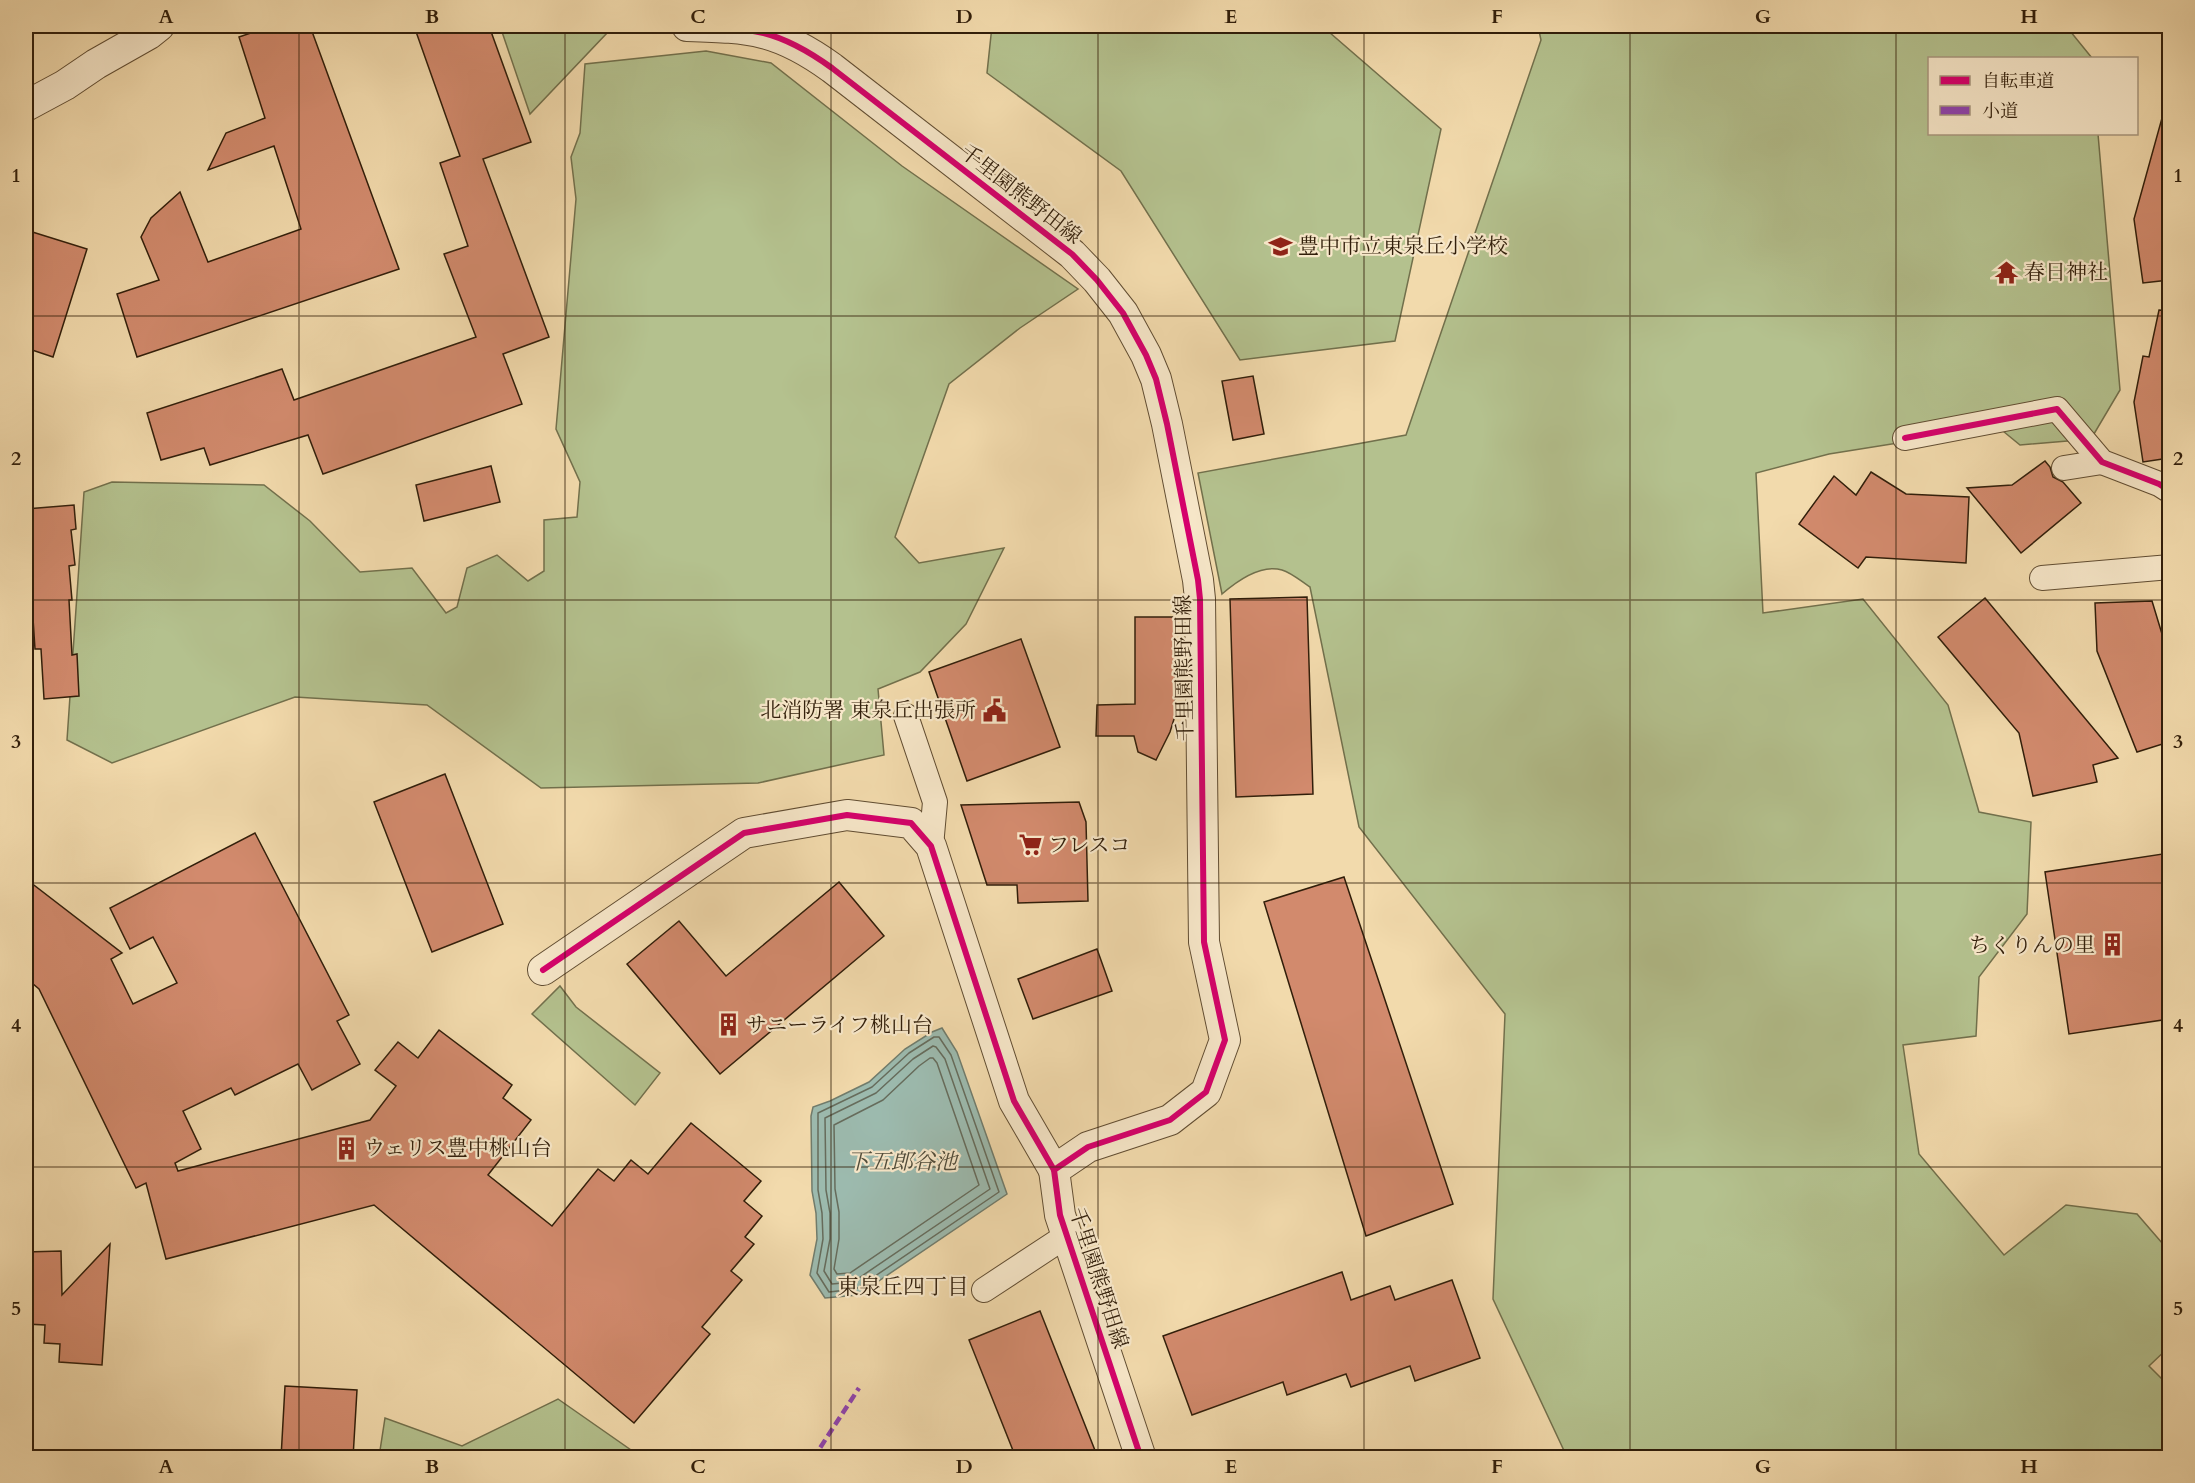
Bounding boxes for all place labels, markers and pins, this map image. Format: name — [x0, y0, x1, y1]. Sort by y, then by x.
place label: 豊中市立東泉丘小学校 — [1298, 232, 1508, 261]
school or university icon: 豊中市立東泉丘小学校 — [1267, 233, 1293, 259]
place label: 春日神社 — [2024, 258, 2108, 287]
temple icon: 春日神社 — [1993, 259, 2019, 285]
place label: 北消防署 東泉丘出張所 — [760, 696, 976, 725]
public building icon: 北消防署 東泉丘出張所 — [981, 697, 1007, 723]
place label: フレスコ — [1048, 831, 1131, 860]
supermarket icon: フレスコ — [1017, 832, 1043, 858]
place label: ちくりんの里 — [1969, 931, 2095, 960]
building icon: ちくりんの里 — [2100, 932, 2126, 958]
place label: サニーライフ桃山台 — [746, 1011, 933, 1040]
building icon: サニーライフ桃山台 — [715, 1012, 741, 1038]
place label: ウェリス豊中桃山台 — [364, 1134, 552, 1163]
building icon: ウェリス豊中桃山台 — [333, 1135, 359, 1161]

